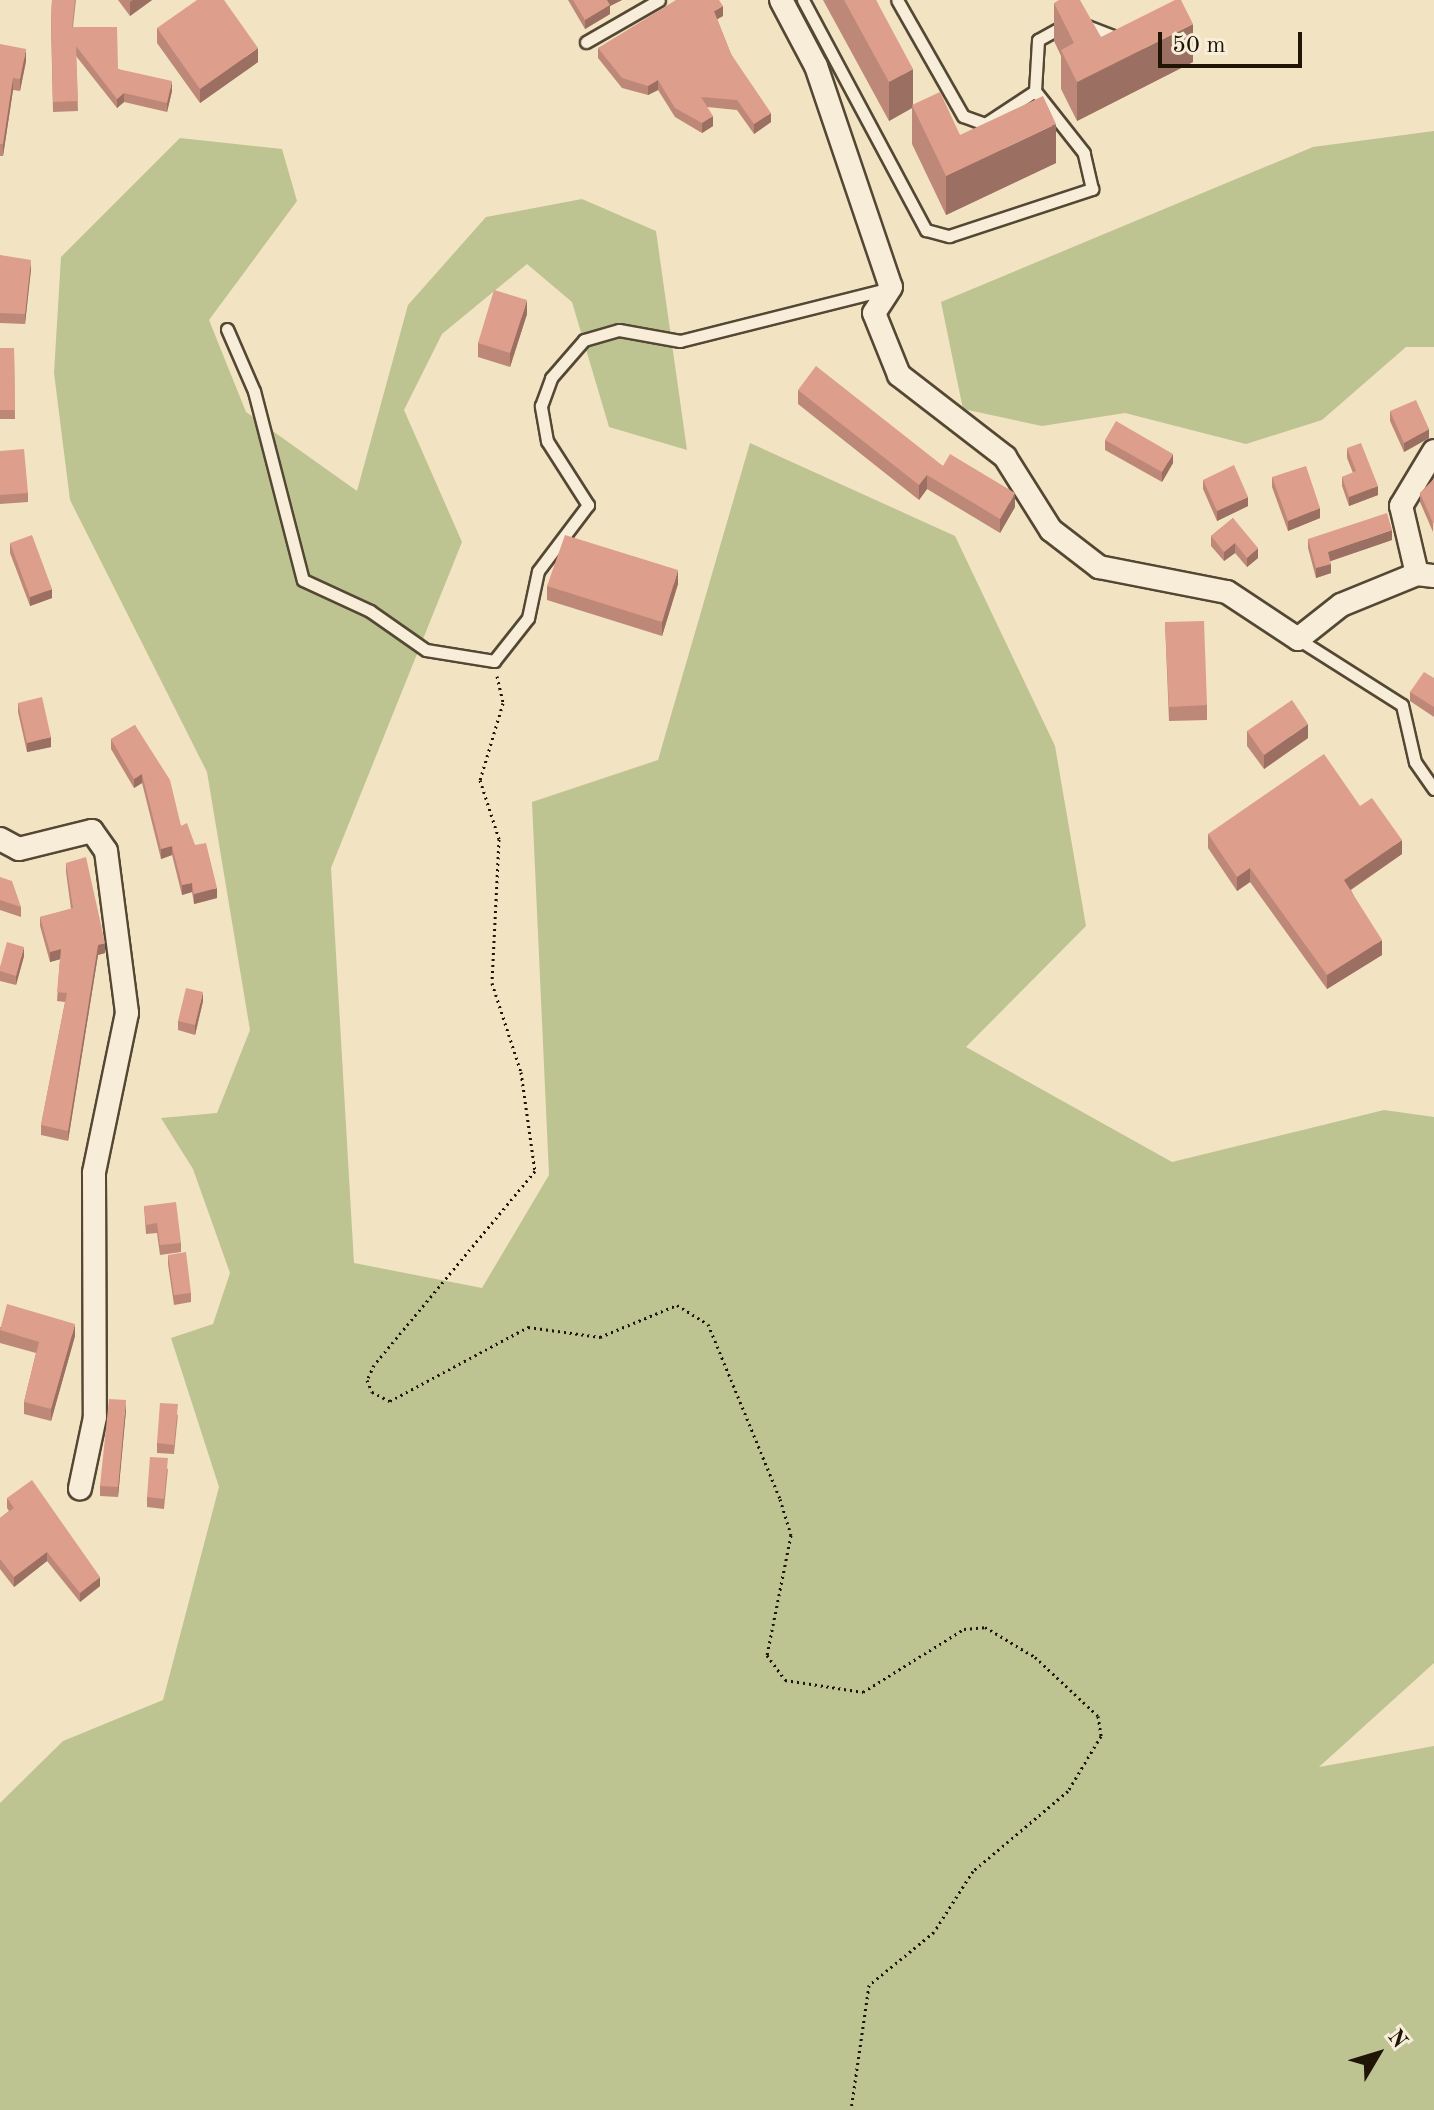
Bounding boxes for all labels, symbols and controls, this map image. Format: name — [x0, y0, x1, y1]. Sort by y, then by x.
scale bar — [1162, 16, 1306, 66]
text: 50 m — [1172, 34, 1226, 58]
north arrow — [1338, 2014, 1418, 2094]
text: N — [1383, 2026, 1411, 2053]

